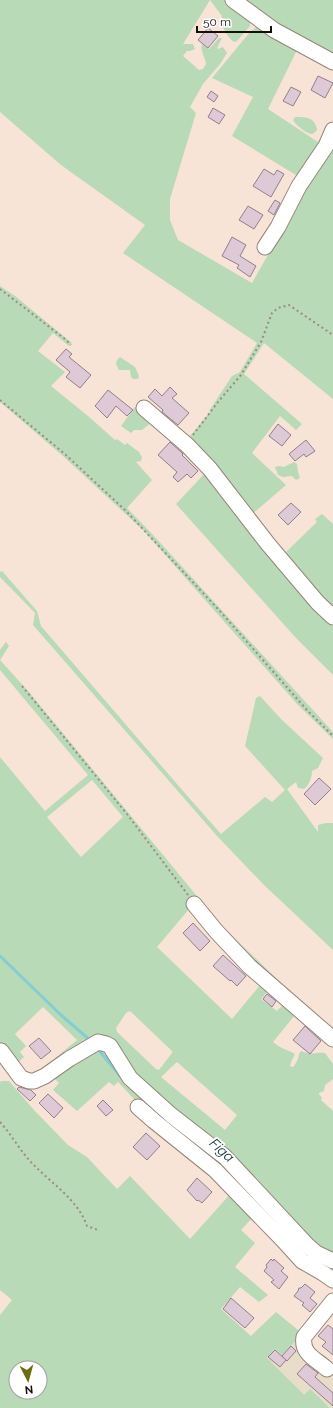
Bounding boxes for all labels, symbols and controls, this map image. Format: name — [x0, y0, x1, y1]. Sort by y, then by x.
scale bar — [197, 8, 271, 34]
text: 50 m — [203, 15, 231, 29]
water label: Figa — [206, 1135, 238, 1165]
north arrow — [8, 1360, 48, 1400]
text: N — [24, 1383, 34, 1396]

